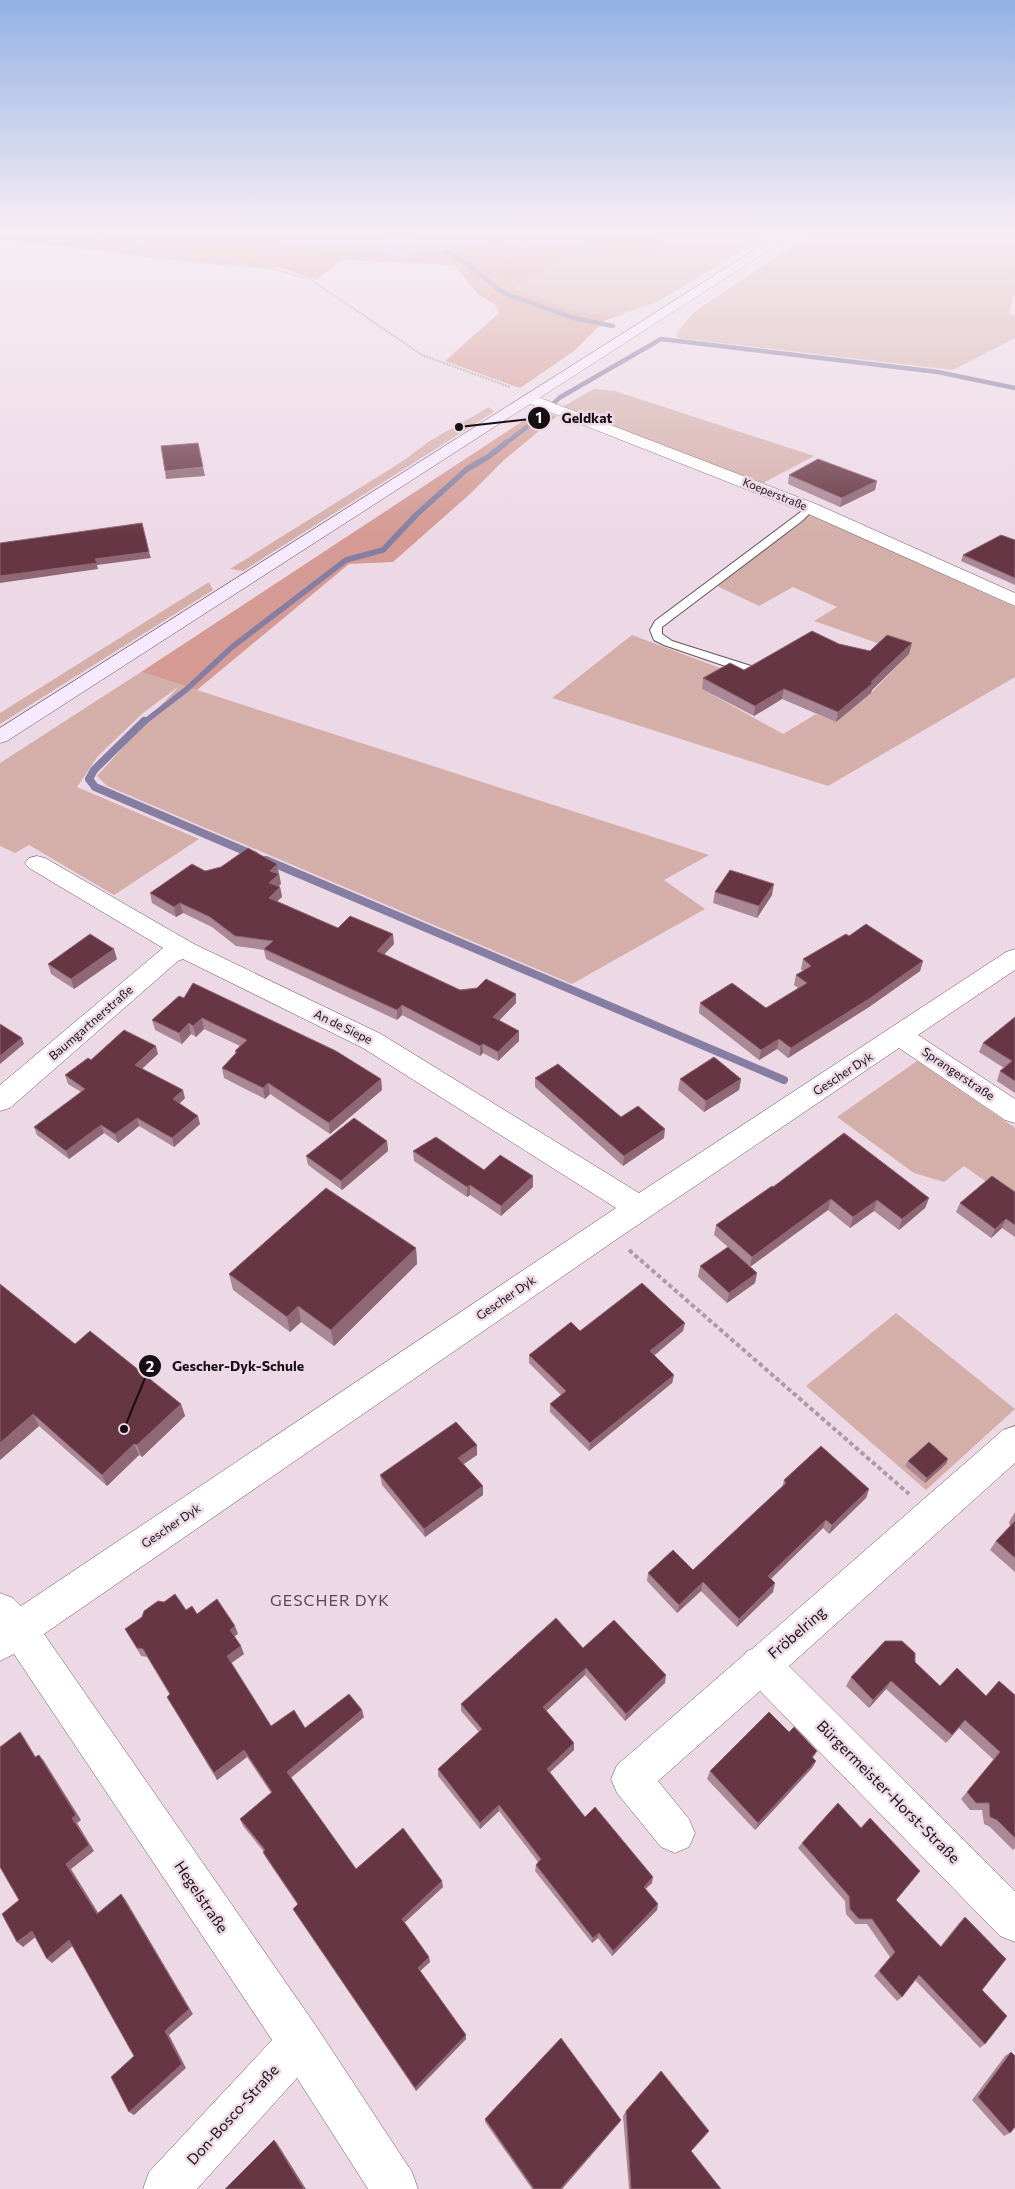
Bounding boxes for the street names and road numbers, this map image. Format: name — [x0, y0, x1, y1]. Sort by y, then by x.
street label: Koeperstraße — [741, 475, 809, 512]
street label: Baumgartnerstraße — [46, 982, 135, 1062]
street label: An de Siepe — [312, 1006, 375, 1046]
street label: Sprangerstraße — [920, 1044, 997, 1103]
street label: Gescher Dyk — [810, 1048, 875, 1098]
street label: Gescher Dyk — [473, 1272, 538, 1322]
street label: Gescher Dyk — [138, 1500, 203, 1550]
street label: Fröbelring — [764, 1602, 829, 1662]
street label: Bürgermeister-Horst-Straße — [814, 1716, 964, 1867]
street label: Hegelstraße — [171, 1857, 232, 1936]
street label: Don-Bosco-Straße — [183, 2061, 282, 2168]

